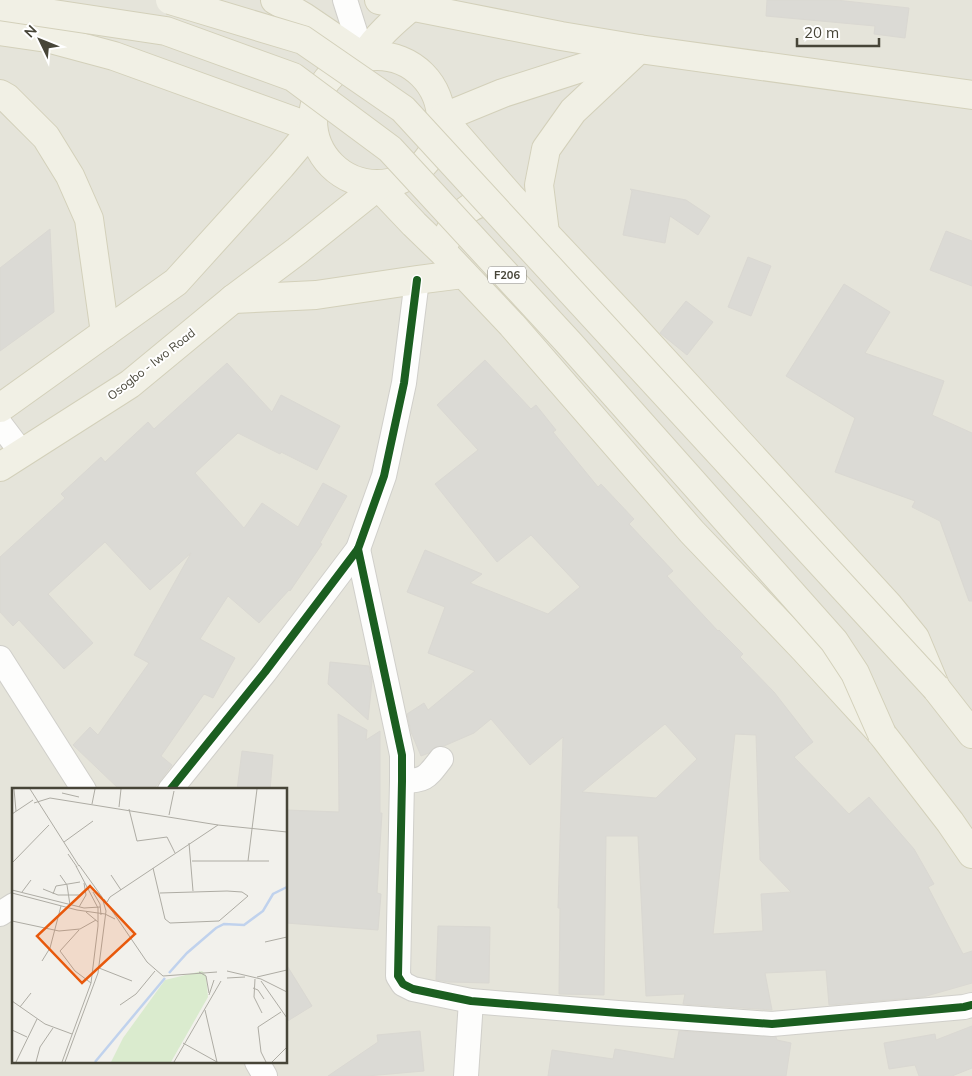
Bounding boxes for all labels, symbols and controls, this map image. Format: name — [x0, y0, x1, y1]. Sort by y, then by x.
north arrow — [15, 15, 65, 65]
scale bar — [797, 15, 880, 47]
text: N — [20, 21, 41, 41]
text: 20 m — [804, 23, 839, 42]
road number: F206 — [488, 266, 526, 284]
street label: Osogbo - Iwo Road — [104, 325, 198, 403]
inset map — [12, 788, 288, 1064]

